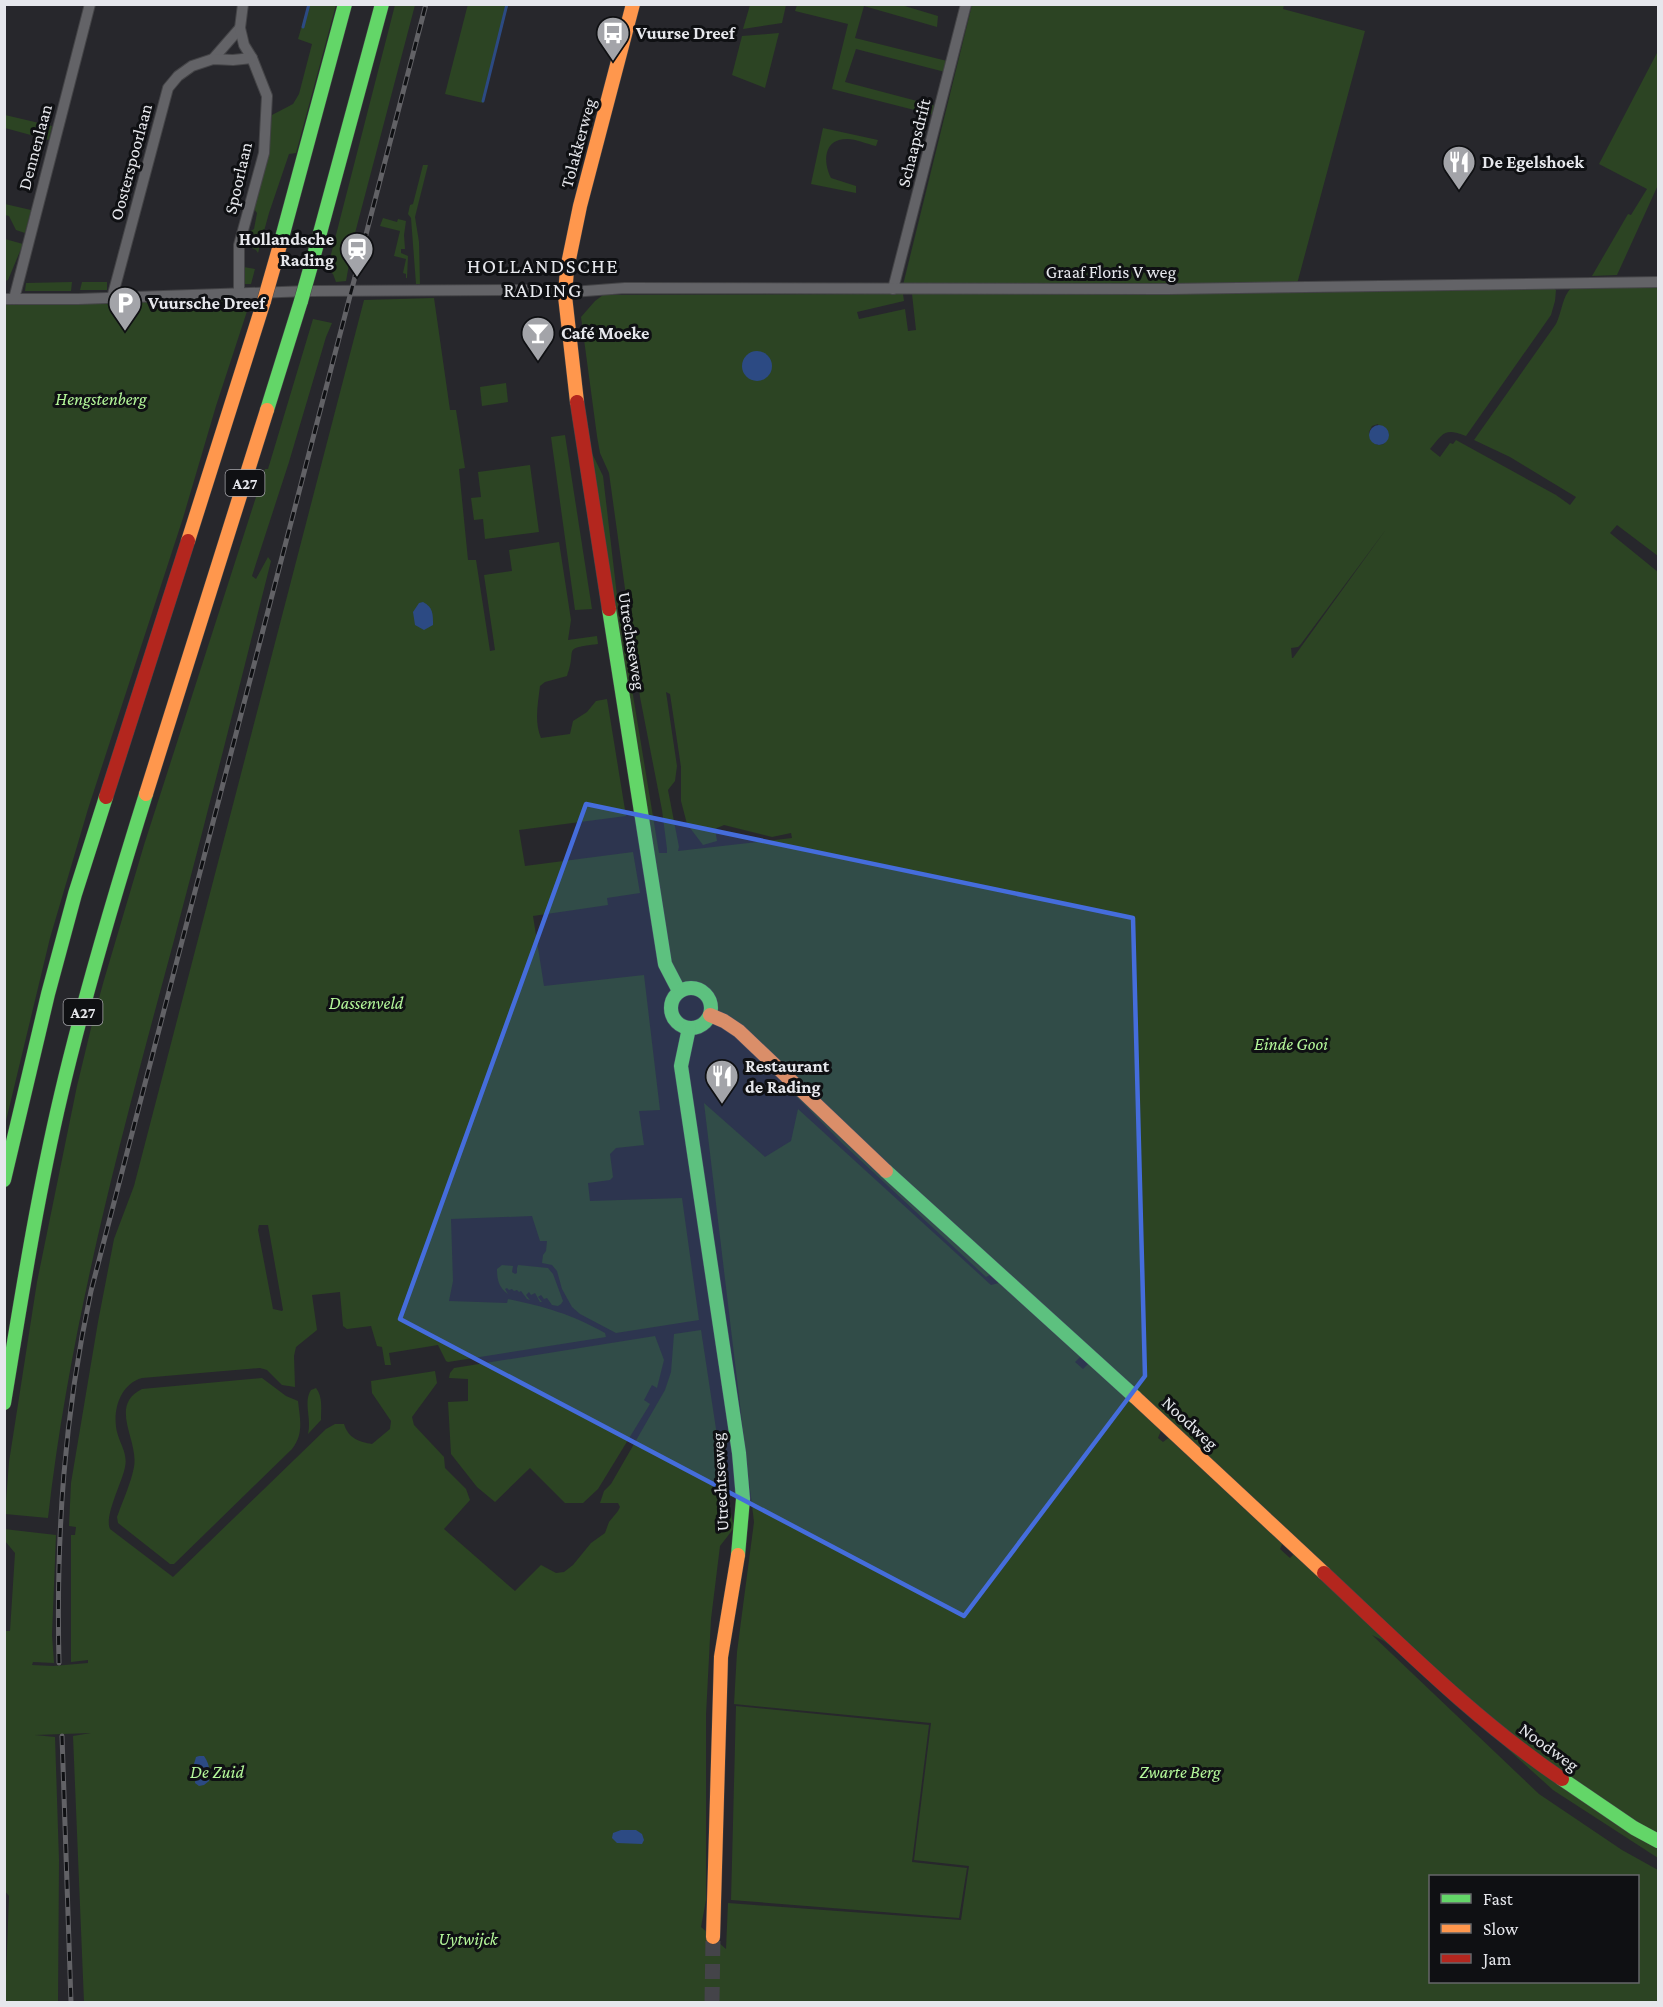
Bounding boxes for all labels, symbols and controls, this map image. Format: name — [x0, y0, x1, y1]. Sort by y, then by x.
bus stop icon: Vuurse Dreef — [595, 15, 631, 62]
place label: Vuurse Dreef — [635, 23, 736, 43]
street label: Tolakkerweg — [556, 96, 600, 190]
street label: Schaapsdrift — [893, 96, 935, 189]
street label: Oosterspoorlaan — [106, 101, 156, 222]
street label: Dennenlaan — [14, 102, 56, 192]
street label: Spoorlaan — [220, 140, 256, 216]
restaurant icon: De Egelshoek — [1441, 144, 1477, 191]
place label: De Egelshoek — [1482, 152, 1584, 172]
place label: Hollandsche Rading — [239, 229, 334, 270]
station icon: Hollandsche Rading — [339, 231, 375, 278]
district label: HOLLANDSCHE RADING — [467, 254, 619, 302]
street label: Graaf Floris V weg — [1046, 262, 1176, 282]
parking icon: Vuursche Dreef — [107, 285, 143, 332]
place label: Vuursche Dreef — [147, 293, 266, 313]
bar icon: Café Moeke — [520, 315, 556, 362]
place label: Café Moeke — [561, 323, 649, 343]
park label: Hengstenberg — [55, 389, 148, 409]
road number: A27 — [226, 470, 264, 496]
street label: Utrechtseweg — [614, 591, 650, 692]
park label: Dassenveld — [329, 993, 404, 1013]
road number: A27 — [64, 999, 103, 1025]
park label: Einde Gooi — [1254, 1034, 1328, 1054]
place label: Restaurant de Rading — [745, 1056, 830, 1097]
restaurant icon: Restaurant de Rading — [704, 1058, 740, 1105]
street label: Noodweg — [1158, 1392, 1222, 1454]
street label: Utrechtseweg — [707, 1432, 733, 1532]
street label: Noodweg — [1515, 1719, 1583, 1775]
park label: De Zuid — [190, 1762, 244, 1782]
park label: Zwarte Berg — [1139, 1762, 1222, 1782]
legend — [1429, 1875, 1639, 1983]
text: Fast — [1483, 1889, 1514, 1909]
text: Slow — [1483, 1919, 1519, 1939]
park label: Uytwijck — [438, 1929, 499, 1950]
text: Jam — [1481, 1949, 1512, 1969]

